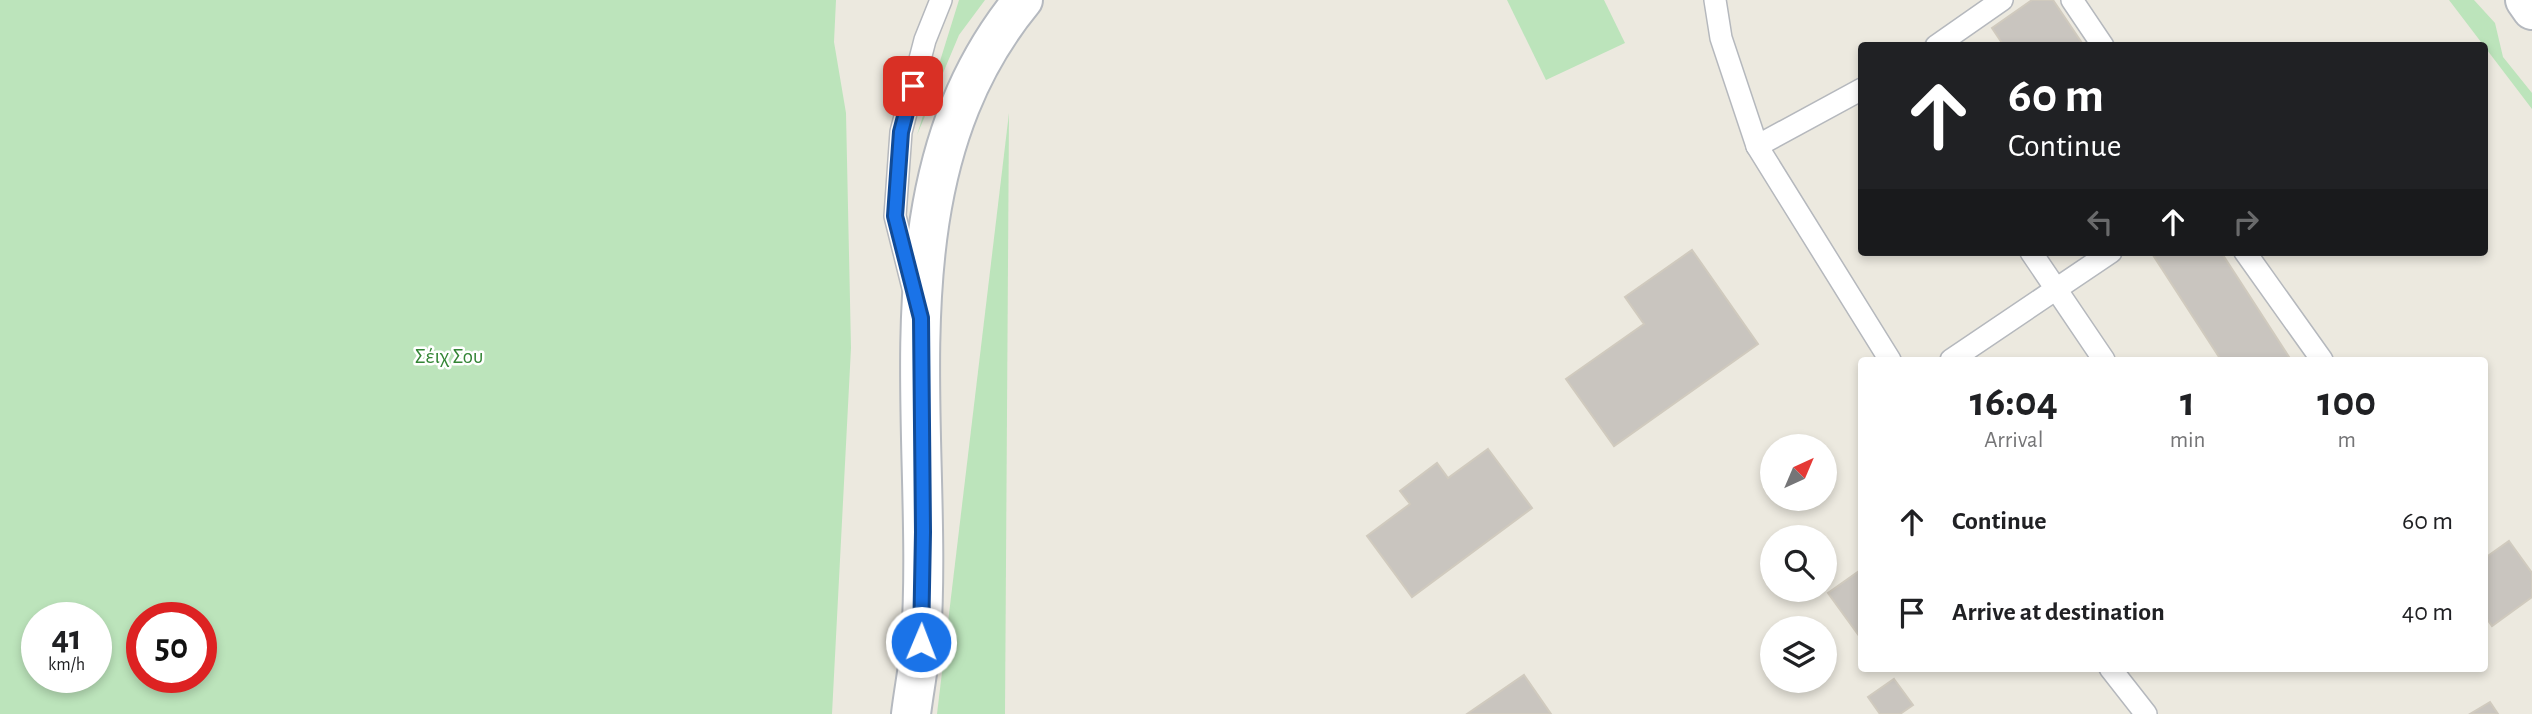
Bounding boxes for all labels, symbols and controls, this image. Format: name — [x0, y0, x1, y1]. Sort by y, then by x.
pin — [883, 56, 943, 116]
icon: arrive — [894, 67, 932, 105]
icon: ahead — [1893, 70, 1984, 161]
text: 60 m — [2008, 72, 2104, 121]
text: Continue — [2008, 130, 2121, 162]
icon: left — [2081, 203, 2119, 241]
icon: ahead — [2154, 203, 2192, 241]
icon: right — [2227, 203, 2265, 241]
park label: Σέιχ Σου — [415, 346, 483, 367]
text: 16:04 — [1970, 381, 2058, 423]
text: 1 — [2180, 381, 2195, 423]
text: 100 — [2317, 381, 2376, 423]
text: Arrival — [1984, 429, 2043, 452]
text: min — [2170, 429, 2205, 452]
text: m — [2338, 429, 2356, 452]
north arrow — [1760, 434, 1838, 511]
map controls — [1760, 434, 1837, 693]
icon: ahead — [1893, 503, 1931, 541]
text: Continue — [1952, 508, 2047, 534]
text: 60 m — [2402, 508, 2453, 534]
button: search — [1760, 525, 1837, 602]
icon: arrive — [1893, 594, 1931, 632]
text: Arrive at destination — [1952, 599, 2165, 625]
text: 40 m — [2402, 599, 2453, 625]
speed limit sign: 50 — [126, 602, 217, 693]
position arrow — [884, 605, 958, 679]
button: layers — [1760, 616, 1837, 693]
text: 41 — [51, 621, 82, 656]
text: km/h — [48, 656, 85, 674]

